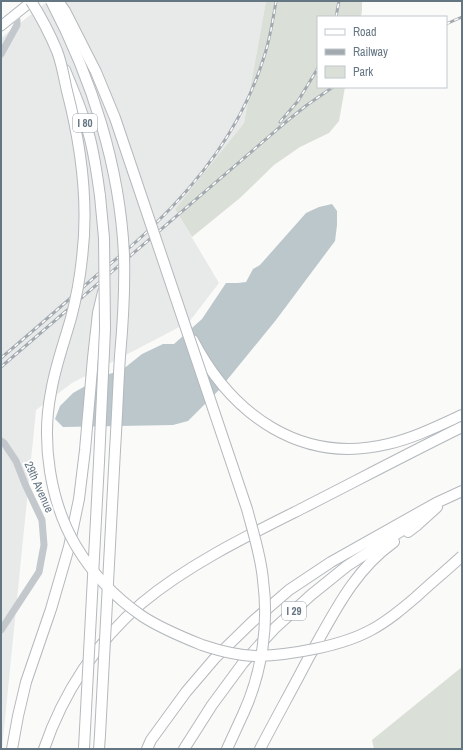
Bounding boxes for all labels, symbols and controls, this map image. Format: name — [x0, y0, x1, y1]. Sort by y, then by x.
legend — [317, 16, 447, 88]
text: Road — [353, 24, 377, 40]
text: Railway — [353, 44, 388, 60]
text: Park — [353, 64, 373, 80]
road number: I 80 — [73, 114, 97, 132]
street label: 29th Avenue — [21, 459, 57, 515]
road number: I 29 — [282, 602, 306, 620]

